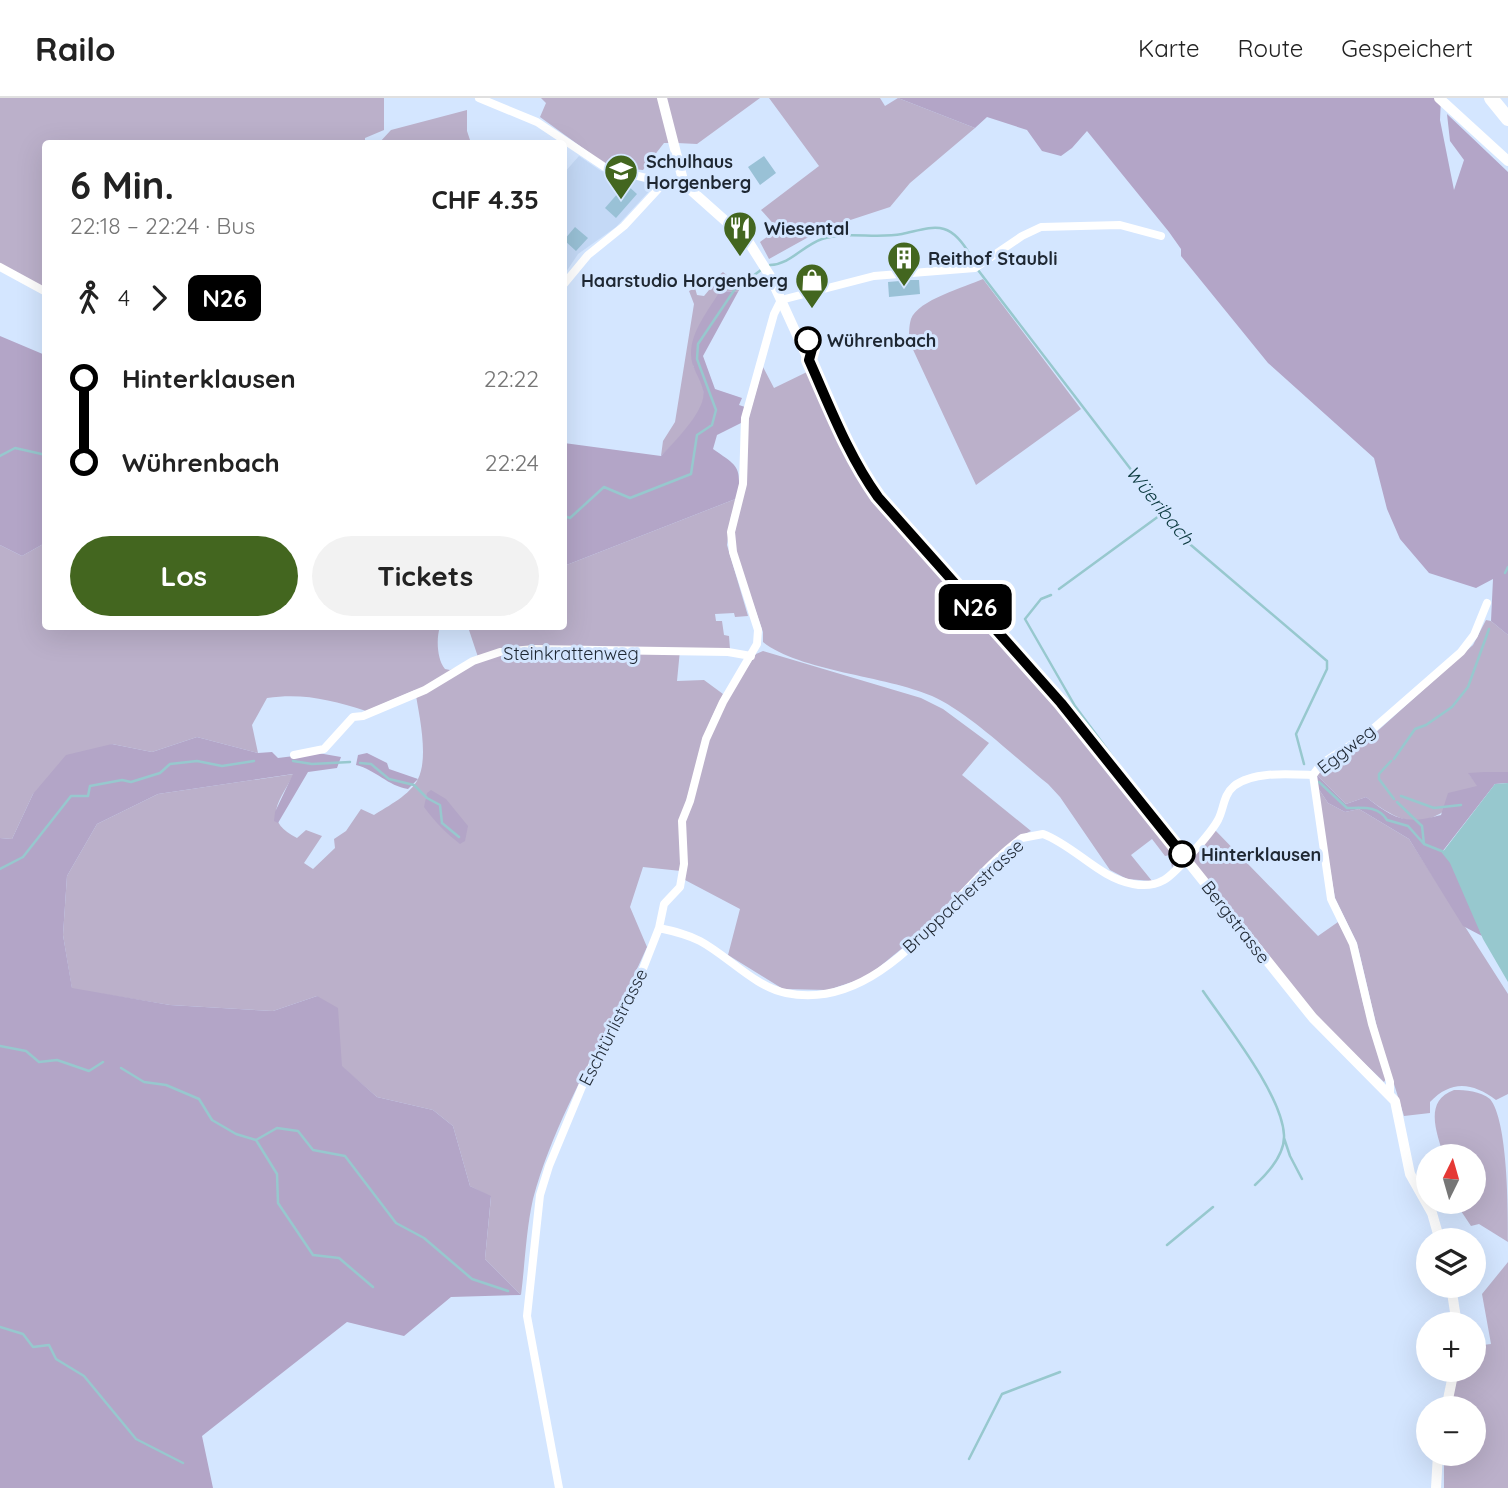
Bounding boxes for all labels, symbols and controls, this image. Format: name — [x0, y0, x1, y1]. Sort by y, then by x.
text: Railo — [35, 28, 116, 69]
text: Karte — [1138, 33, 1200, 63]
text: Route — [1238, 33, 1303, 63]
text: Gespeichert — [1341, 33, 1473, 63]
place label: Schulhaus Horgenberg — [646, 150, 751, 194]
school or university icon: Schulhaus Horgenberg — [602, 152, 640, 201]
text: 6 Min. — [70, 161, 174, 209]
text: CHF 4.35 — [431, 183, 539, 216]
restaurant icon: Wiesental — [721, 209, 759, 258]
text: 22:18 – 22:24 · Bus — [70, 211, 255, 240]
place label: Wiesental — [764, 217, 849, 240]
building icon: Reithof Staubli — [885, 239, 923, 288]
place label: Reithof Staubli — [928, 247, 1057, 270]
shop icon: Haarstudio Horgenberg — [793, 261, 831, 310]
place label: Haarstudio Horgenberg — [581, 269, 788, 292]
icon: walk — [70, 279, 108, 317]
icon: forward — [140, 279, 178, 317]
text: 4 — [118, 283, 130, 312]
text: N26 — [202, 283, 247, 313]
marker: Wührenbach — [795, 327, 821, 353]
place label: Wührenbach — [827, 329, 936, 352]
text: Hinterklausen — [122, 362, 296, 395]
text: 22:22 — [484, 364, 539, 393]
text: Wührenbach — [122, 446, 280, 479]
text: 22:24 — [485, 448, 539, 477]
water label: Wüeribach — [1121, 461, 1200, 550]
button: Los — [70, 536, 298, 616]
button: Tickets — [312, 536, 539, 616]
line badge: N26 — [935, 584, 1015, 630]
text: N26 — [953, 592, 997, 622]
street label: Steinkrattenweg — [503, 642, 639, 665]
street label: Eggweg — [1312, 719, 1380, 779]
street label: Bruppacherstrasse — [898, 834, 1028, 958]
marker: Hinterklausen — [1169, 841, 1195, 867]
place label: Hinterklausen — [1201, 843, 1321, 866]
street label: Bergstrasse — [1197, 876, 1275, 968]
street label: Eschtürlistrasse — [574, 964, 652, 1090]
north arrow — [1416, 1144, 1486, 1214]
map controls — [1416, 1144, 1486, 1466]
button: layers — [1416, 1228, 1486, 1298]
button: + — [1416, 1312, 1486, 1382]
button: − — [1416, 1396, 1486, 1466]

